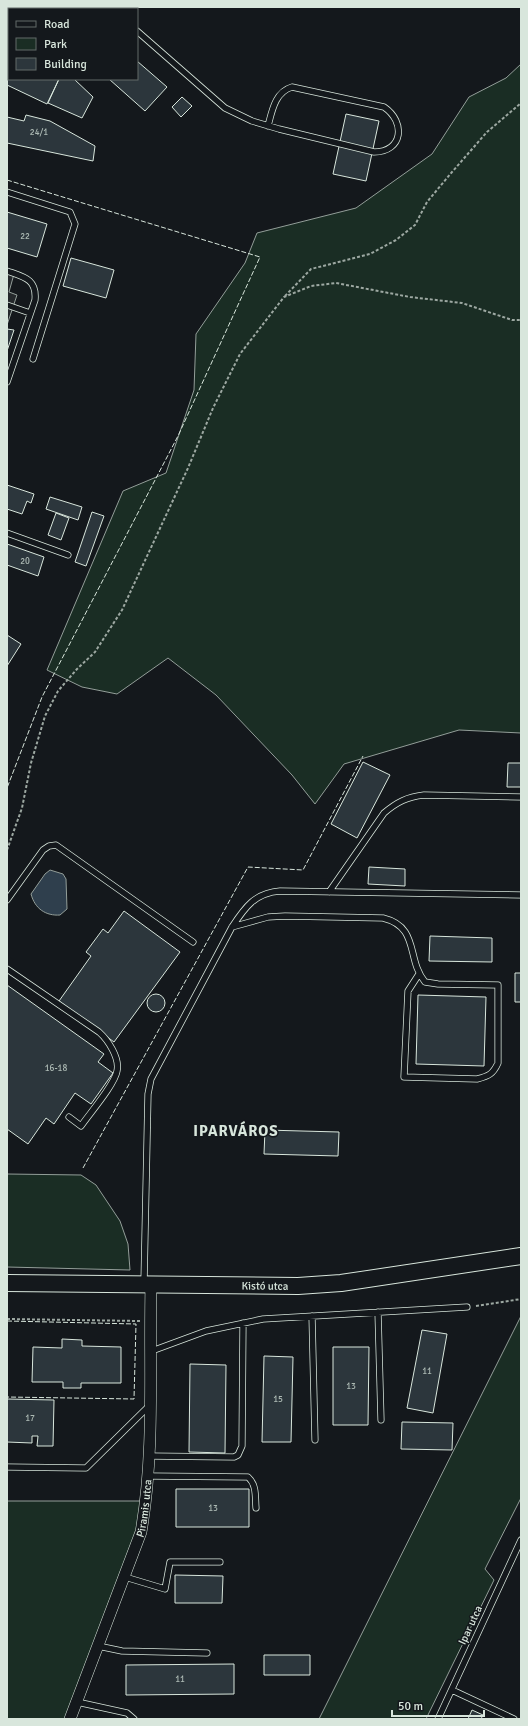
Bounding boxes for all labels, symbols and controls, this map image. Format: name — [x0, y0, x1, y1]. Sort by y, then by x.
legend — [8, 8, 138, 80]
text: Road — [44, 17, 70, 32]
text: Park — [44, 37, 67, 52]
text: Building — [44, 57, 87, 72]
house number: 24/1 — [30, 127, 48, 138]
house number: 22 — [20, 231, 30, 242]
house number: 20 — [20, 556, 30, 567]
house number: 16-18 — [45, 1063, 67, 1074]
district label: IPARVÁROS — [193, 1121, 279, 1140]
street label: Kistó utca — [242, 1279, 289, 1293]
house number: 11 — [422, 1366, 432, 1377]
house number: 13 — [346, 1381, 356, 1392]
house number: 15 — [273, 1394, 283, 1405]
house number: 17 — [25, 1413, 35, 1424]
street label: Piramis utca — [134, 1478, 155, 1539]
house number: 13 — [208, 1503, 218, 1514]
street label: Ipar utca — [456, 1603, 485, 1647]
house number: 11 — [175, 1674, 185, 1685]
scale bar — [392, 1692, 484, 1718]
text: 50 m — [398, 1699, 423, 1714]

